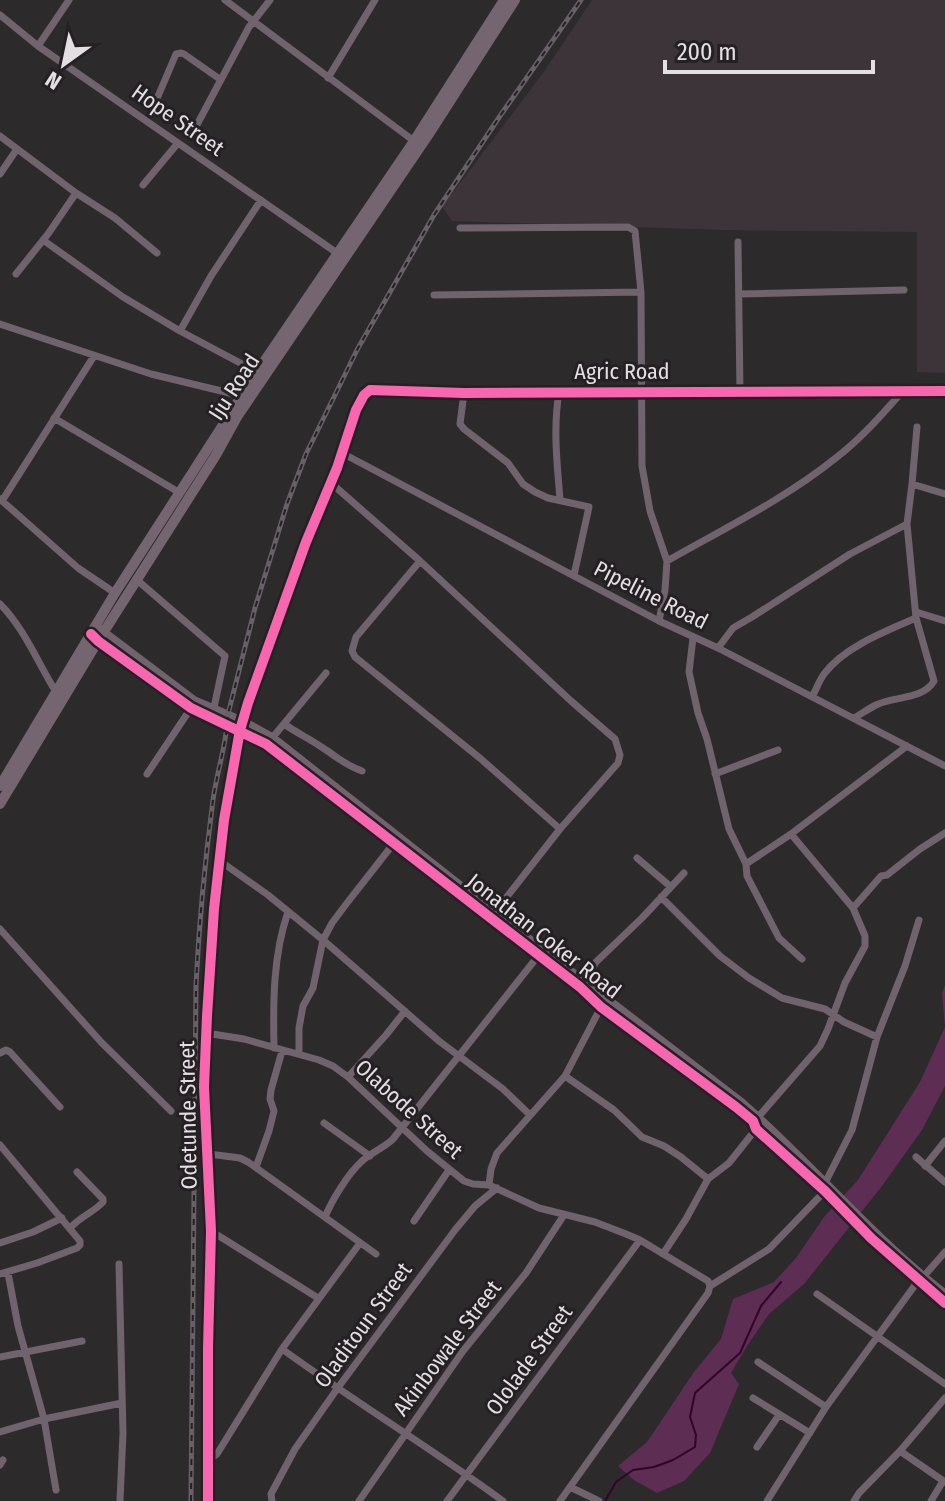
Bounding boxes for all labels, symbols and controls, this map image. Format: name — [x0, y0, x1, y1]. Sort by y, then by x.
north arrow — [24, 24, 104, 104]
scale bar — [665, 24, 873, 74]
text: 200 m — [677, 38, 737, 66]
text: N — [40, 65, 66, 95]
street label: Hope Street — [127, 78, 230, 162]
street label: Iju Road — [203, 349, 265, 425]
street label: Agric Road — [574, 358, 670, 385]
street label: Pipeline Road — [590, 555, 712, 635]
street label: Jonathan Coker Road — [462, 867, 626, 1005]
street label: Odetunde Street — [173, 1040, 203, 1190]
street label: Olabode Street — [350, 1054, 469, 1165]
street label: Oladitoun Street — [308, 1256, 418, 1393]
street label: Akinbowale Street — [387, 1274, 507, 1421]
street label: Ololade Street — [480, 1299, 578, 1420]

